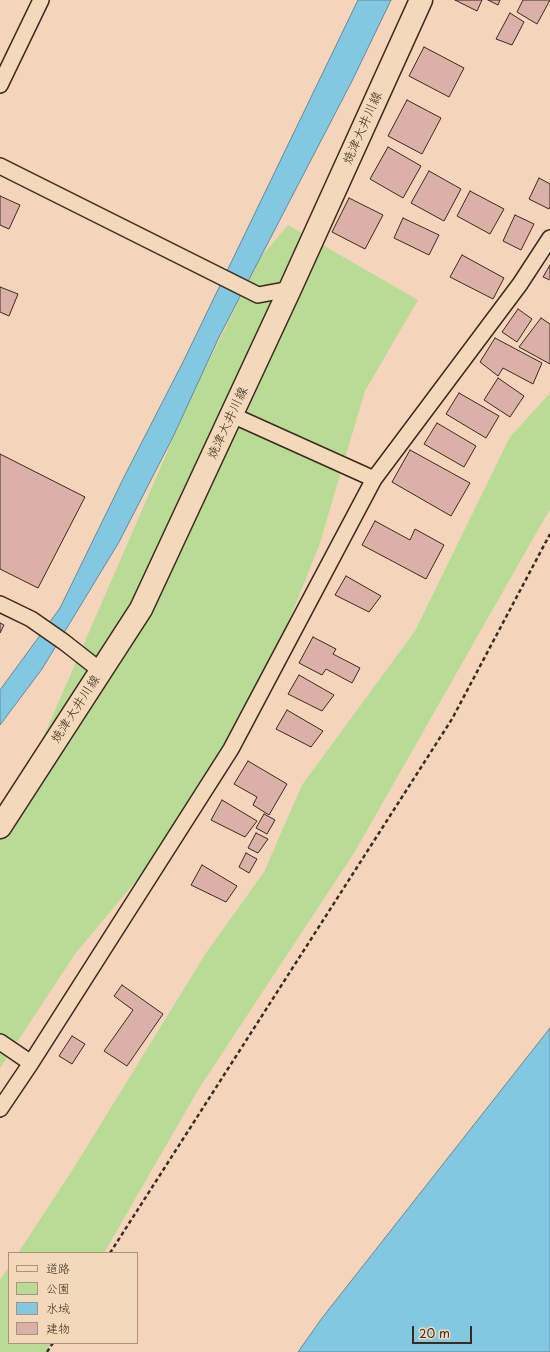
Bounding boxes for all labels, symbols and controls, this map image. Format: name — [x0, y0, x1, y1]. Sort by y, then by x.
street label: 焼津大井川線 — [340, 89, 386, 167]
street label: 焼津大井川線 — [204, 384, 252, 462]
street label: 焼津大井川線 — [48, 672, 104, 746]
legend — [8, 1252, 138, 1344]
text: 道路 — [46, 1259, 70, 1277]
text: 公園 — [46, 1279, 70, 1297]
text: 水域 — [46, 1299, 70, 1317]
scale bar — [414, 1318, 474, 1344]
text: 建物 — [46, 1319, 70, 1337]
text: 20 m — [419, 1324, 450, 1342]

